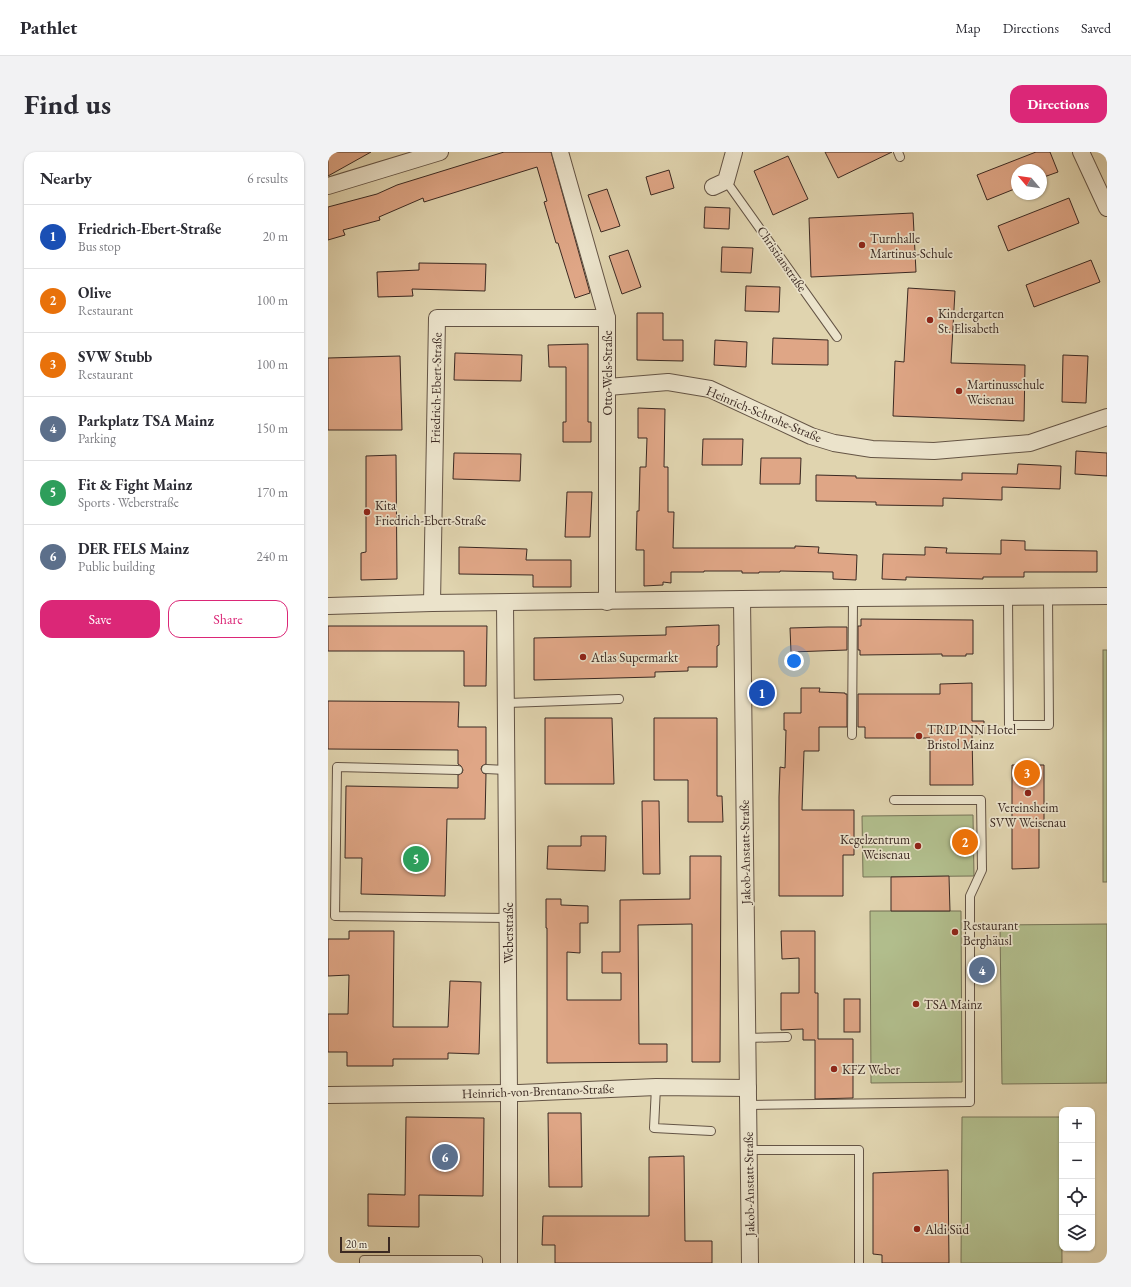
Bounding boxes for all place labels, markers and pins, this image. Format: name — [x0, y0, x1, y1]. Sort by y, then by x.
place label: Turnhalle Martinus-Schule — [870, 230, 953, 262]
marker: Turnhalle Martinus-Schule — [857, 240, 867, 250]
place label: Kindergarten St. Elisabeth — [938, 305, 1004, 337]
marker: Kindergarten St. Elisabeth — [925, 315, 935, 325]
place label: Martinusschule Weisenau — [967, 376, 1044, 408]
marker: Martinusschule Weisenau — [954, 386, 964, 396]
place label: Kita Friedrich-Ebert-Straße — [375, 497, 486, 529]
marker: Kita Friedrich-Ebert-Straße — [362, 507, 372, 517]
place label: Atlas Supermarkt — [590, 649, 678, 666]
marker: Atlas Supermarkt — [578, 652, 588, 662]
pin: 1 — [749, 678, 775, 708]
place label: TRIP INN Hotel Bristol Mainz — [927, 721, 1016, 753]
marker: TRIP INN Hotel Bristol Mainz — [914, 731, 924, 741]
pin: 3 — [1014, 758, 1040, 788]
marker: Vereinsheim SVW Weisenau — [1023, 788, 1033, 798]
place label: Vereinsheim SVW Weisenau — [990, 799, 1066, 831]
pin: 2 — [952, 827, 978, 857]
place label: Kegelzentrum Weisenau — [840, 831, 910, 863]
marker: Kegelzentrum Weisenau — [913, 841, 923, 851]
pin: 5 — [403, 844, 429, 874]
place label: Restaurant Berghäusl — [963, 917, 1018, 949]
marker: Restaurant Berghäusl — [950, 927, 960, 937]
pin: 4 — [969, 955, 995, 985]
place label: TSA Mainz — [924, 996, 982, 1013]
marker: TSA Mainz — [911, 999, 921, 1009]
place label: KFZ Weber — [842, 1061, 900, 1078]
marker: KFZ Weber — [829, 1064, 839, 1074]
pin: 6 — [432, 1142, 458, 1172]
place label: Aldi Süd — [924, 1221, 969, 1238]
marker: Aldi Süd — [912, 1224, 922, 1234]

